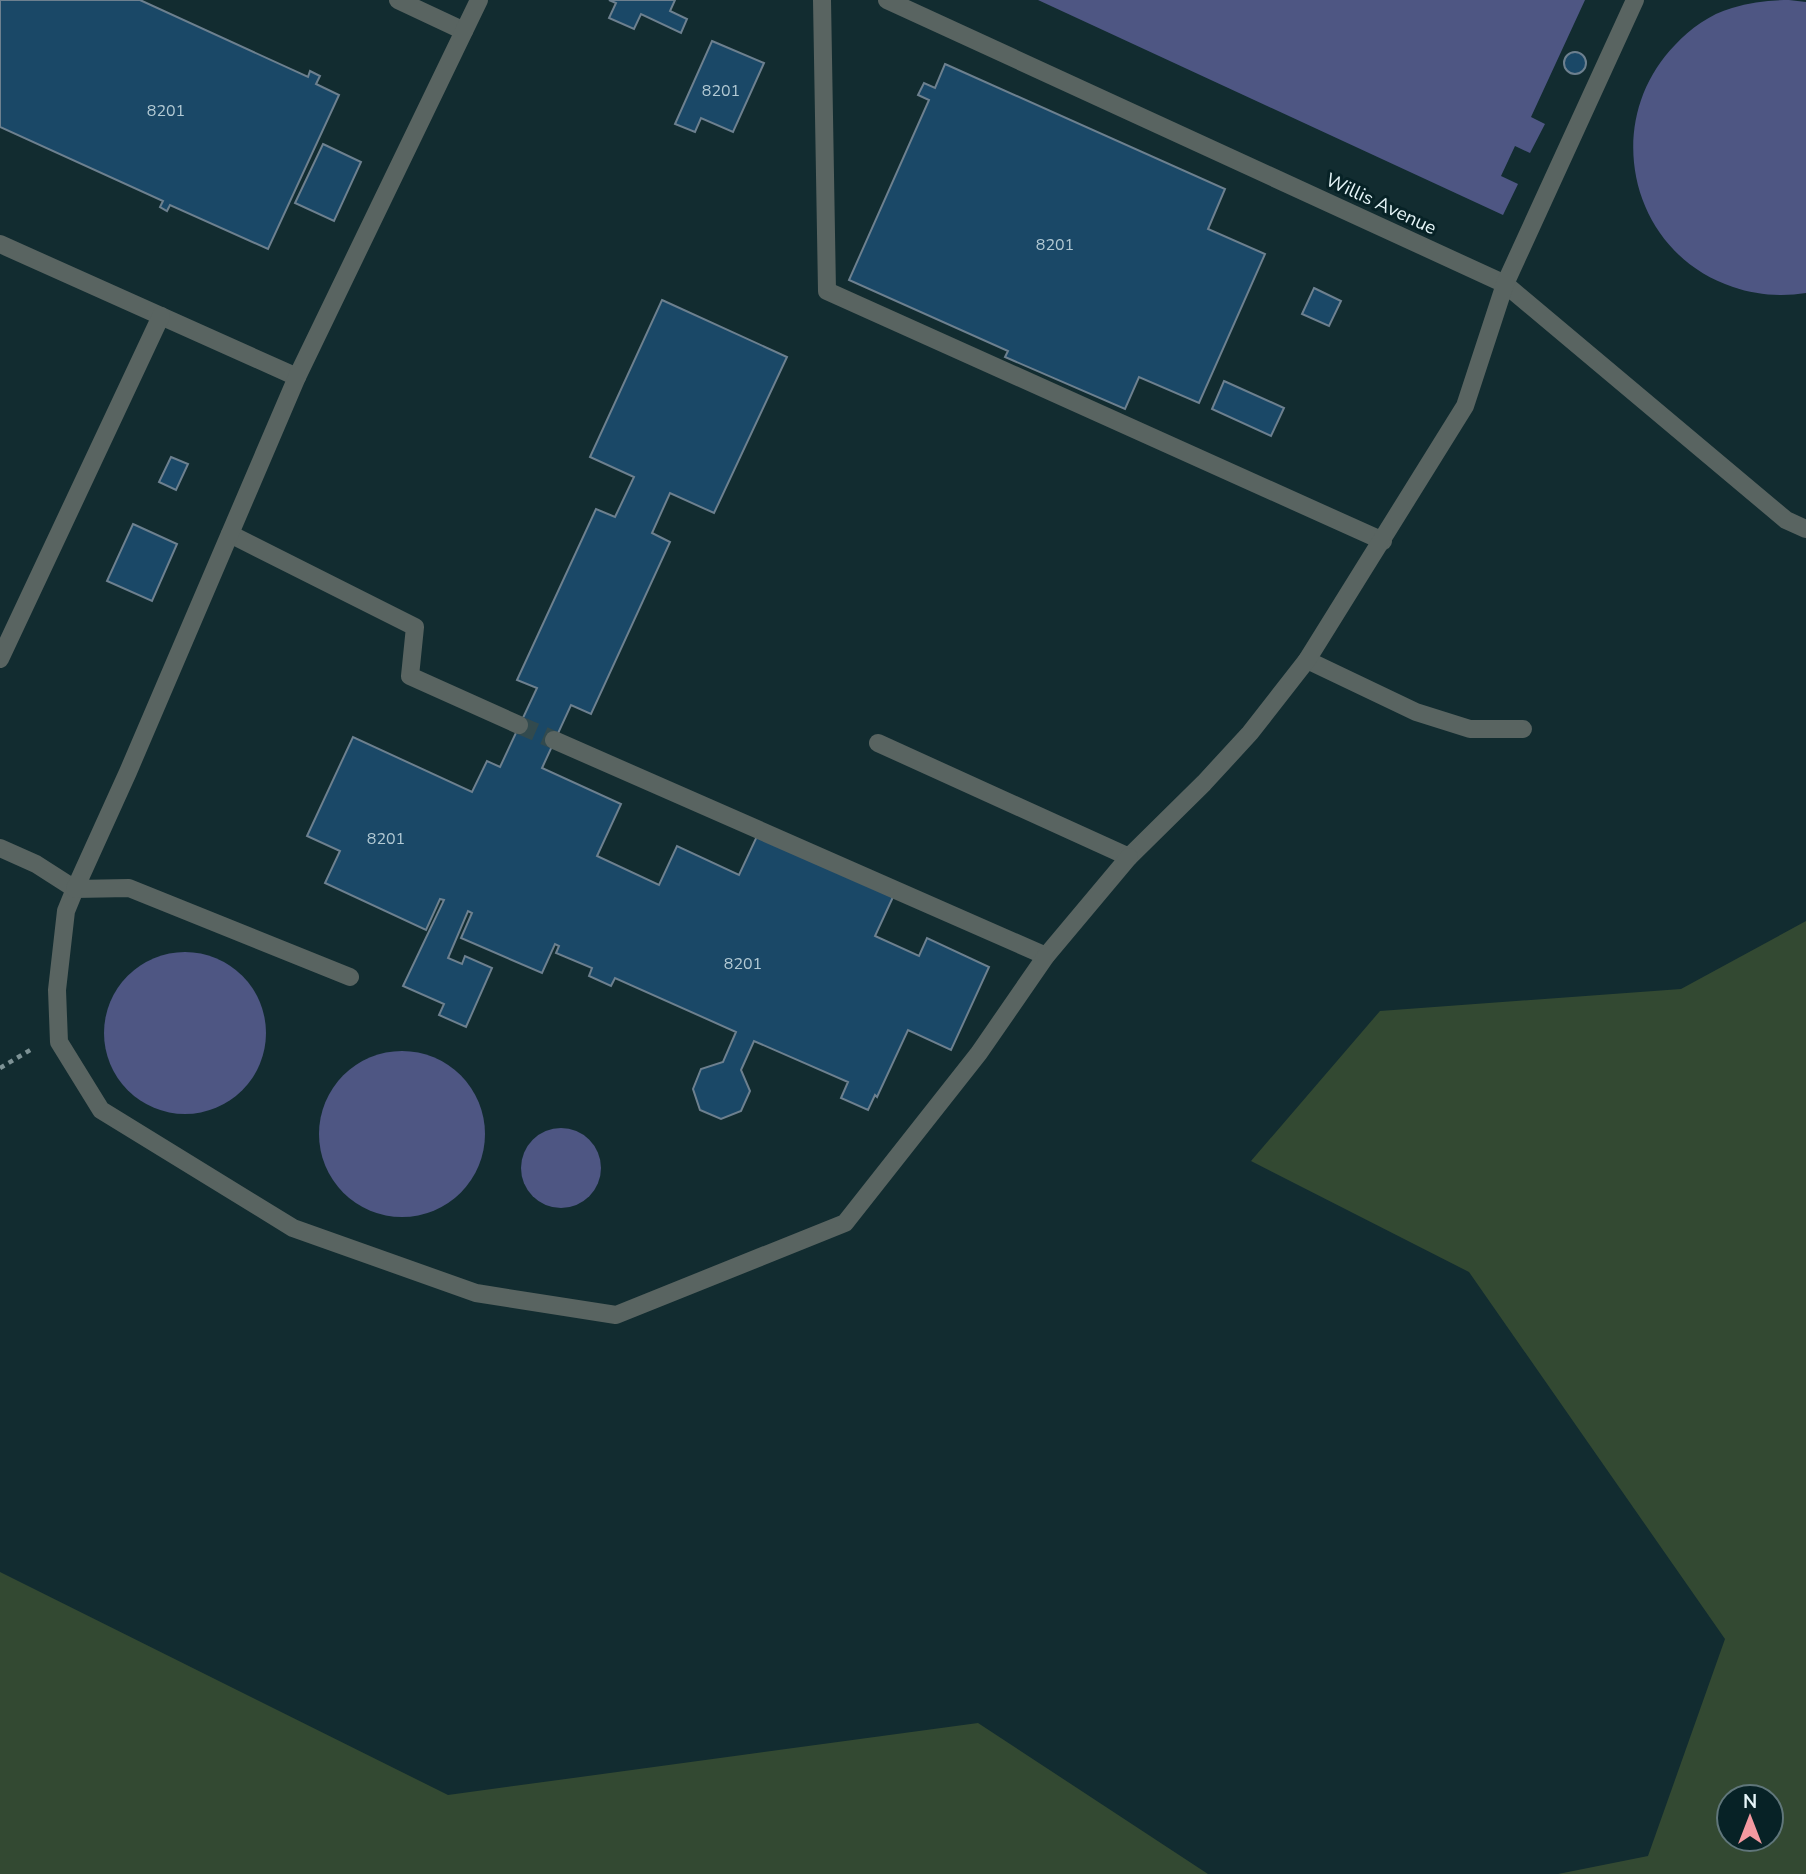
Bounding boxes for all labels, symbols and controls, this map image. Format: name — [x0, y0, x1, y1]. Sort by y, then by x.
house number: 8201 — [702, 80, 740, 102]
house number: 8201 — [147, 100, 185, 122]
street label: Willis Avenue — [1321, 167, 1441, 241]
house number: 8201 — [1036, 234, 1074, 256]
house number: 8201 — [367, 828, 405, 850]
house number: 8201 — [724, 953, 762, 975]
north arrow — [1715, 1783, 1785, 1853]
text: N — [1743, 1789, 1757, 1815]

